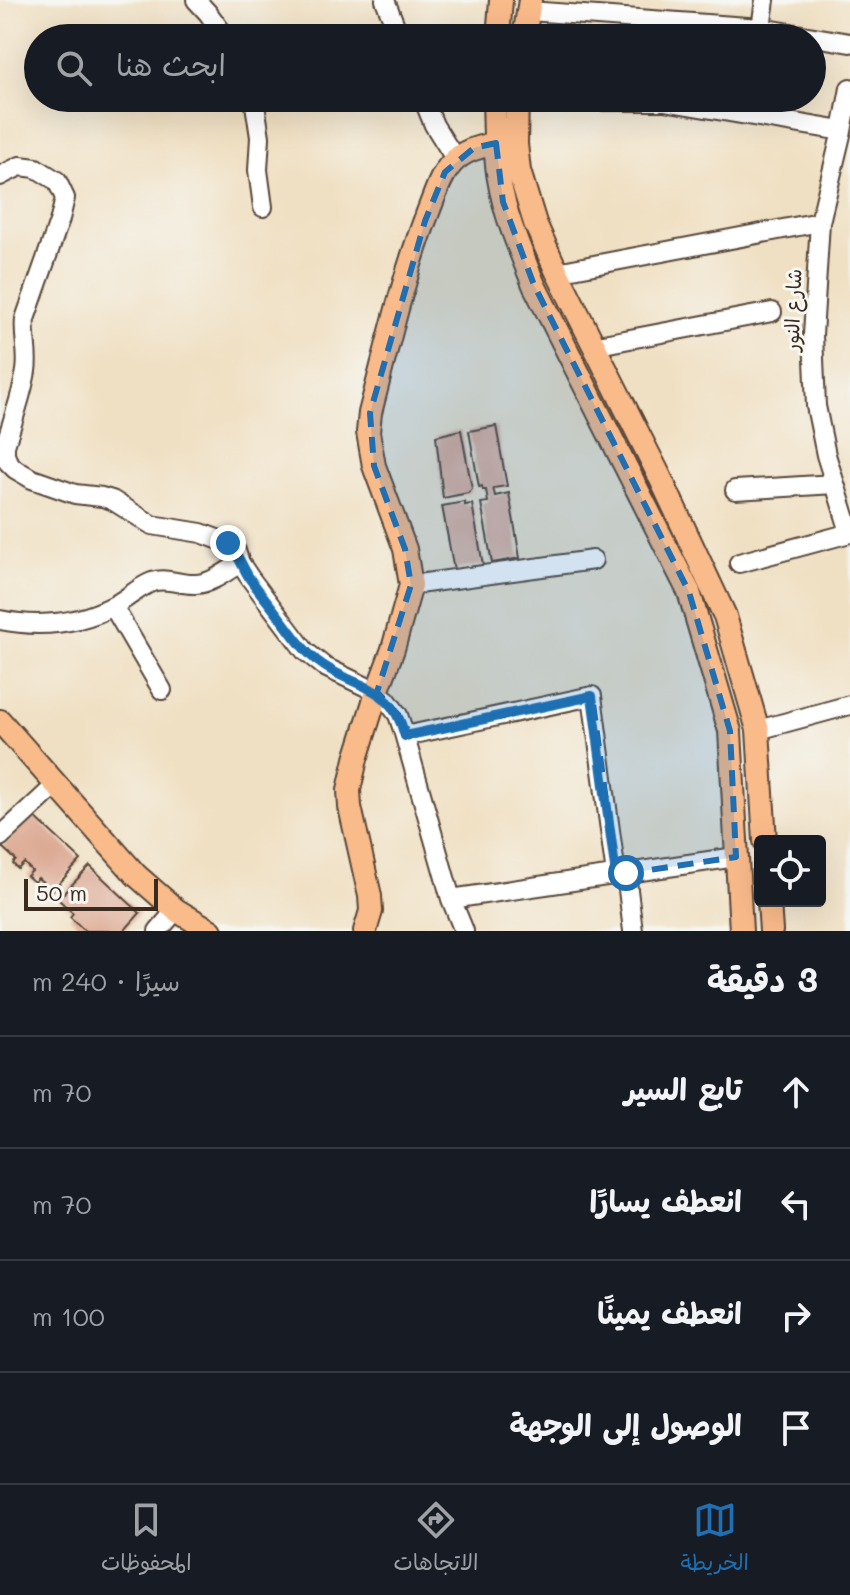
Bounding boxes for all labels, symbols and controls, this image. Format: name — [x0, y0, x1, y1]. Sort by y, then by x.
search box — [24, 24, 826, 112]
text: ابحث هنا — [116, 44, 226, 84]
icon: search — [52, 46, 96, 90]
street label: شارع النور — [777, 268, 808, 354]
route end — [210, 525, 246, 561]
map controls — [754, 835, 826, 907]
button: locate — [754, 835, 826, 907]
route start — [608, 855, 644, 891]
scale bar — [24, 875, 158, 911]
text: 50 m — [36, 878, 87, 907]
text: 3 دقيقة — [707, 956, 818, 1001]
text: سيرًا · 240 m — [32, 964, 180, 998]
text: تابع السير — [624, 1068, 742, 1108]
icon: ahead — [774, 1070, 818, 1114]
text: 70 m — [32, 1075, 92, 1109]
text: انعطف يسارًا — [589, 1180, 742, 1220]
icon: left — [774, 1182, 818, 1226]
text: 70 m — [32, 1187, 92, 1221]
text: انعطف يمينًا — [597, 1292, 742, 1332]
icon: right — [774, 1294, 818, 1338]
text: 100 m — [32, 1299, 105, 1333]
text: الوصول إلى الوجهة — [509, 1404, 742, 1444]
icon: arrive — [774, 1406, 818, 1450]
tab: المحفوظات — [101, 1498, 192, 1582]
tab: الاتجاهات — [393, 1498, 478, 1582]
tab: الخريطة — [680, 1498, 749, 1582]

